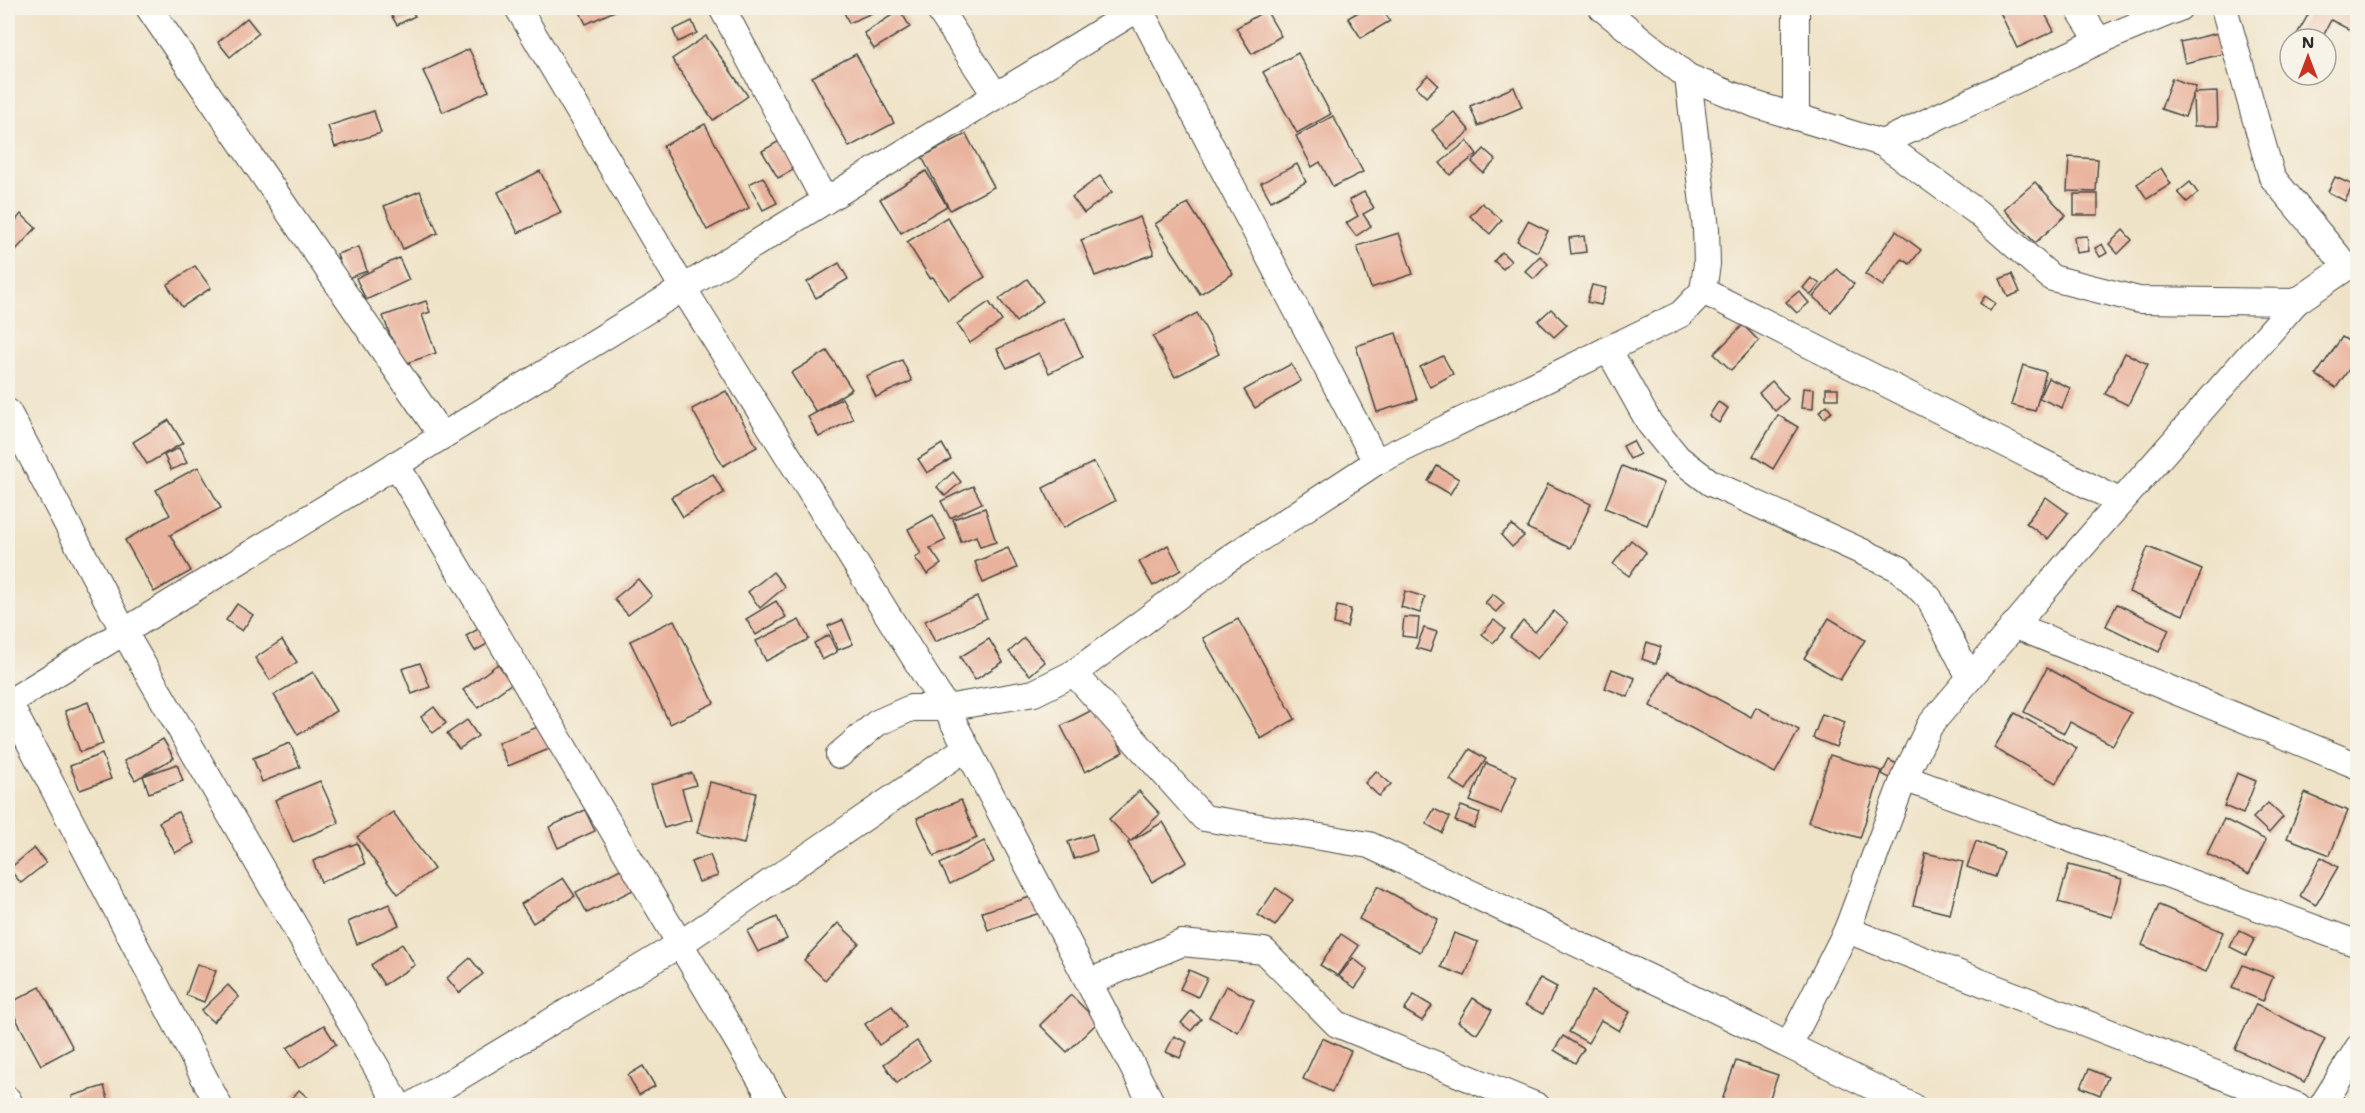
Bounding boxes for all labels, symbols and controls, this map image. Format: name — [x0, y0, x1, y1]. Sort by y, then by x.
north arrow — [2278, 27, 2338, 87]
text: N — [2302, 32, 2314, 53]

